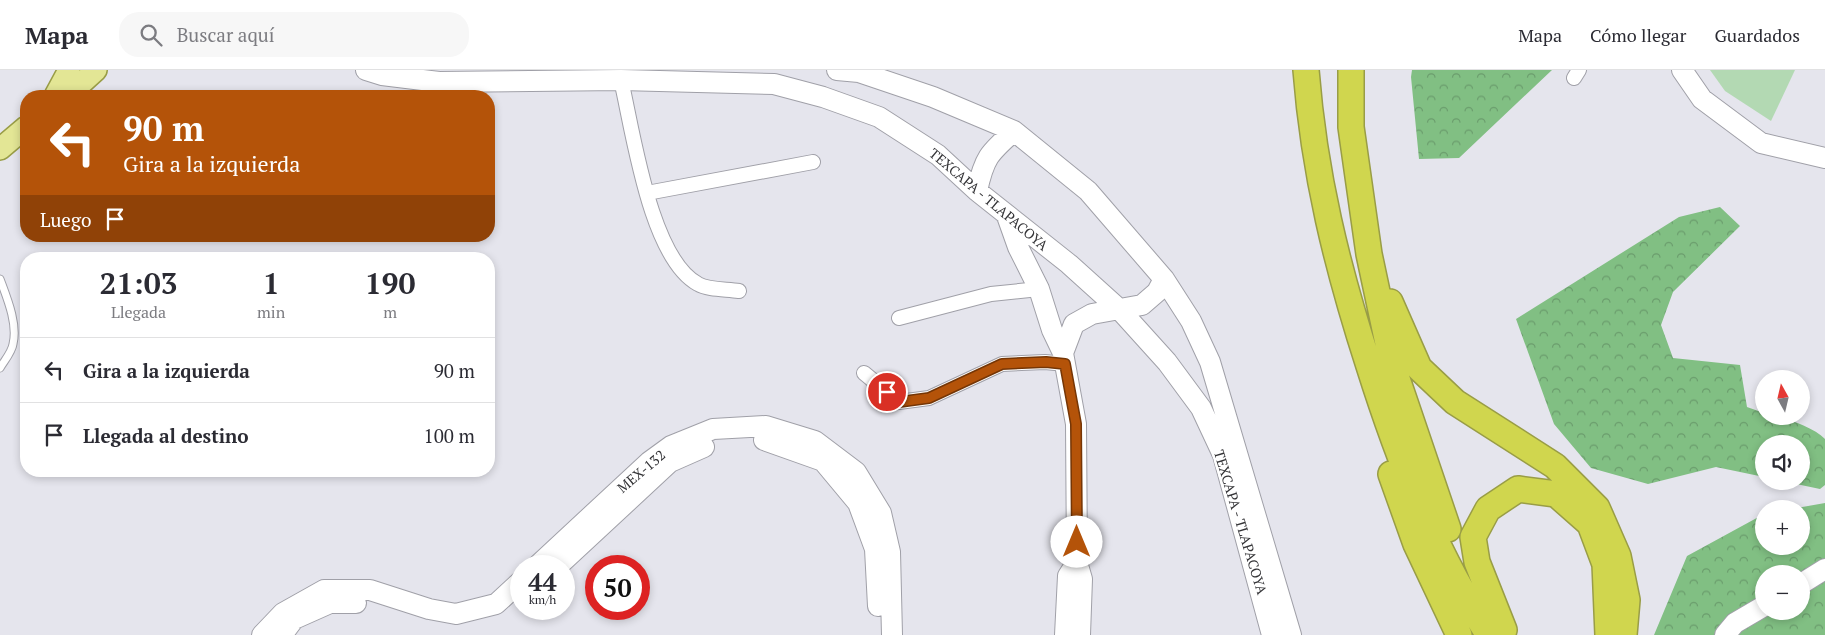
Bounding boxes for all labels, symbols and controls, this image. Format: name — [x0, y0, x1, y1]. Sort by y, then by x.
search box — [119, 12, 469, 57]
text: Mapa — [25, 19, 89, 51]
icon: search — [137, 21, 165, 49]
text: Buscar aquí — [177, 22, 274, 47]
text: Mapa — [1518, 23, 1562, 47]
text: Cómo llegar — [1590, 23, 1686, 47]
text: Guardados — [1714, 23, 1800, 47]
text: 90 m — [123, 105, 204, 151]
icon: left — [40, 110, 105, 175]
street label: TEXCAPA - TLAPACOYA — [925, 143, 1053, 255]
text: Gira a la izquierda — [123, 149, 300, 178]
icon: arrive — [101, 205, 129, 233]
text: Luego — [40, 207, 91, 232]
text: 21:03 — [99, 263, 178, 303]
text: 1 — [263, 263, 280, 303]
text: 190 — [365, 263, 416, 303]
text: Llegada — [111, 301, 166, 323]
text: min — [257, 301, 285, 323]
text: m — [383, 301, 397, 323]
icon: left — [40, 356, 68, 384]
text: Gira a la izquierda — [83, 358, 250, 383]
text: 90 m — [434, 358, 475, 383]
north arrow — [1755, 370, 1810, 425]
map controls — [1755, 370, 1810, 620]
pin — [866, 371, 908, 413]
icon: arrive — [873, 378, 901, 406]
icon: arrive — [40, 421, 68, 449]
text: Llegada al destino — [83, 423, 249, 448]
text: 100 m — [424, 423, 475, 448]
button: sound — [1755, 435, 1810, 490]
street label: MEX-132 — [613, 445, 669, 497]
street label: TEXCAPA - TLAPACOYA — [1210, 447, 1272, 597]
button: + — [1755, 500, 1810, 555]
position arrow — [1050, 515, 1102, 567]
speed limit sign: 50 — [585, 555, 650, 620]
text: 44 — [528, 565, 557, 598]
button: − — [1755, 565, 1810, 620]
text: km/h — [529, 592, 556, 607]

